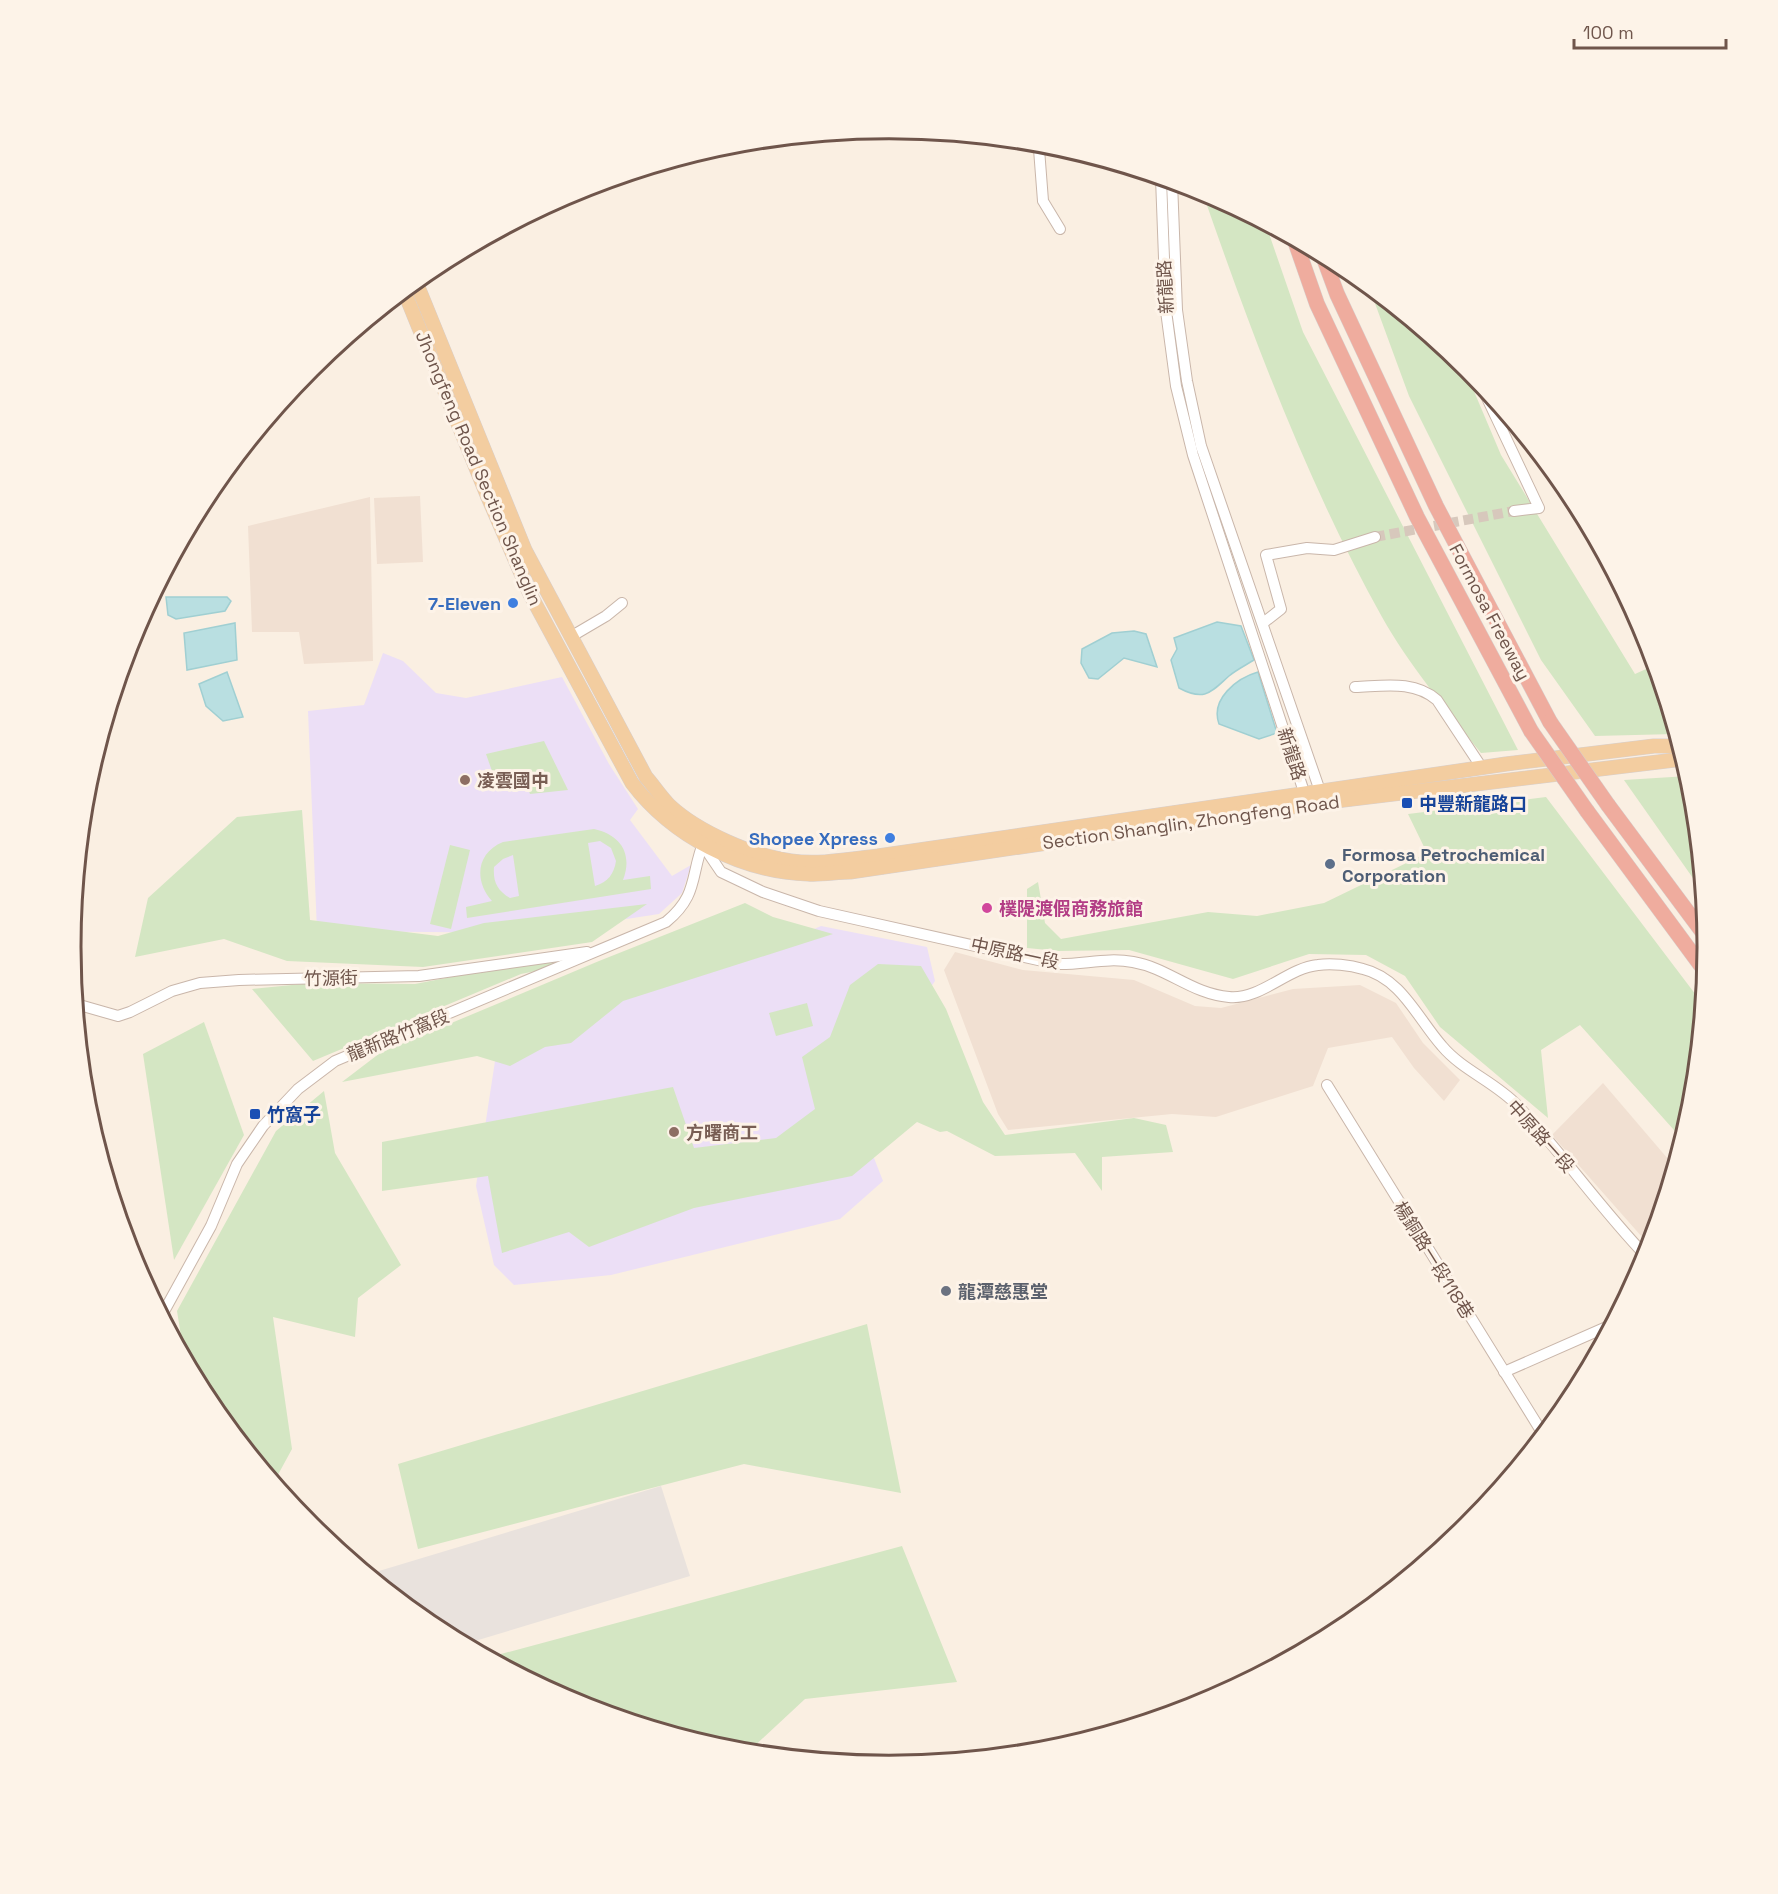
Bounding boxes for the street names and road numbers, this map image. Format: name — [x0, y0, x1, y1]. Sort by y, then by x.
street label: 新龍路 — [1152, 259, 1178, 315]
street label: Jhongfeng Road Section Shanglin — [411, 327, 547, 609]
street label: Formosa Freeway — [1444, 540, 1536, 684]
street label: 新龍路 — [1273, 725, 1311, 783]
street label: Section Shanglin, Zhongfeng Road — [1041, 790, 1341, 854]
street label: 中原路一段 — [969, 932, 1061, 974]
street label: 竹源街 — [304, 966, 358, 990]
street label: 龍新路竹窩段 — [344, 1004, 452, 1066]
street label: 中原路一段 — [1502, 1095, 1580, 1177]
street label: 楊銅路一段118巷 — [1389, 1197, 1479, 1323]

